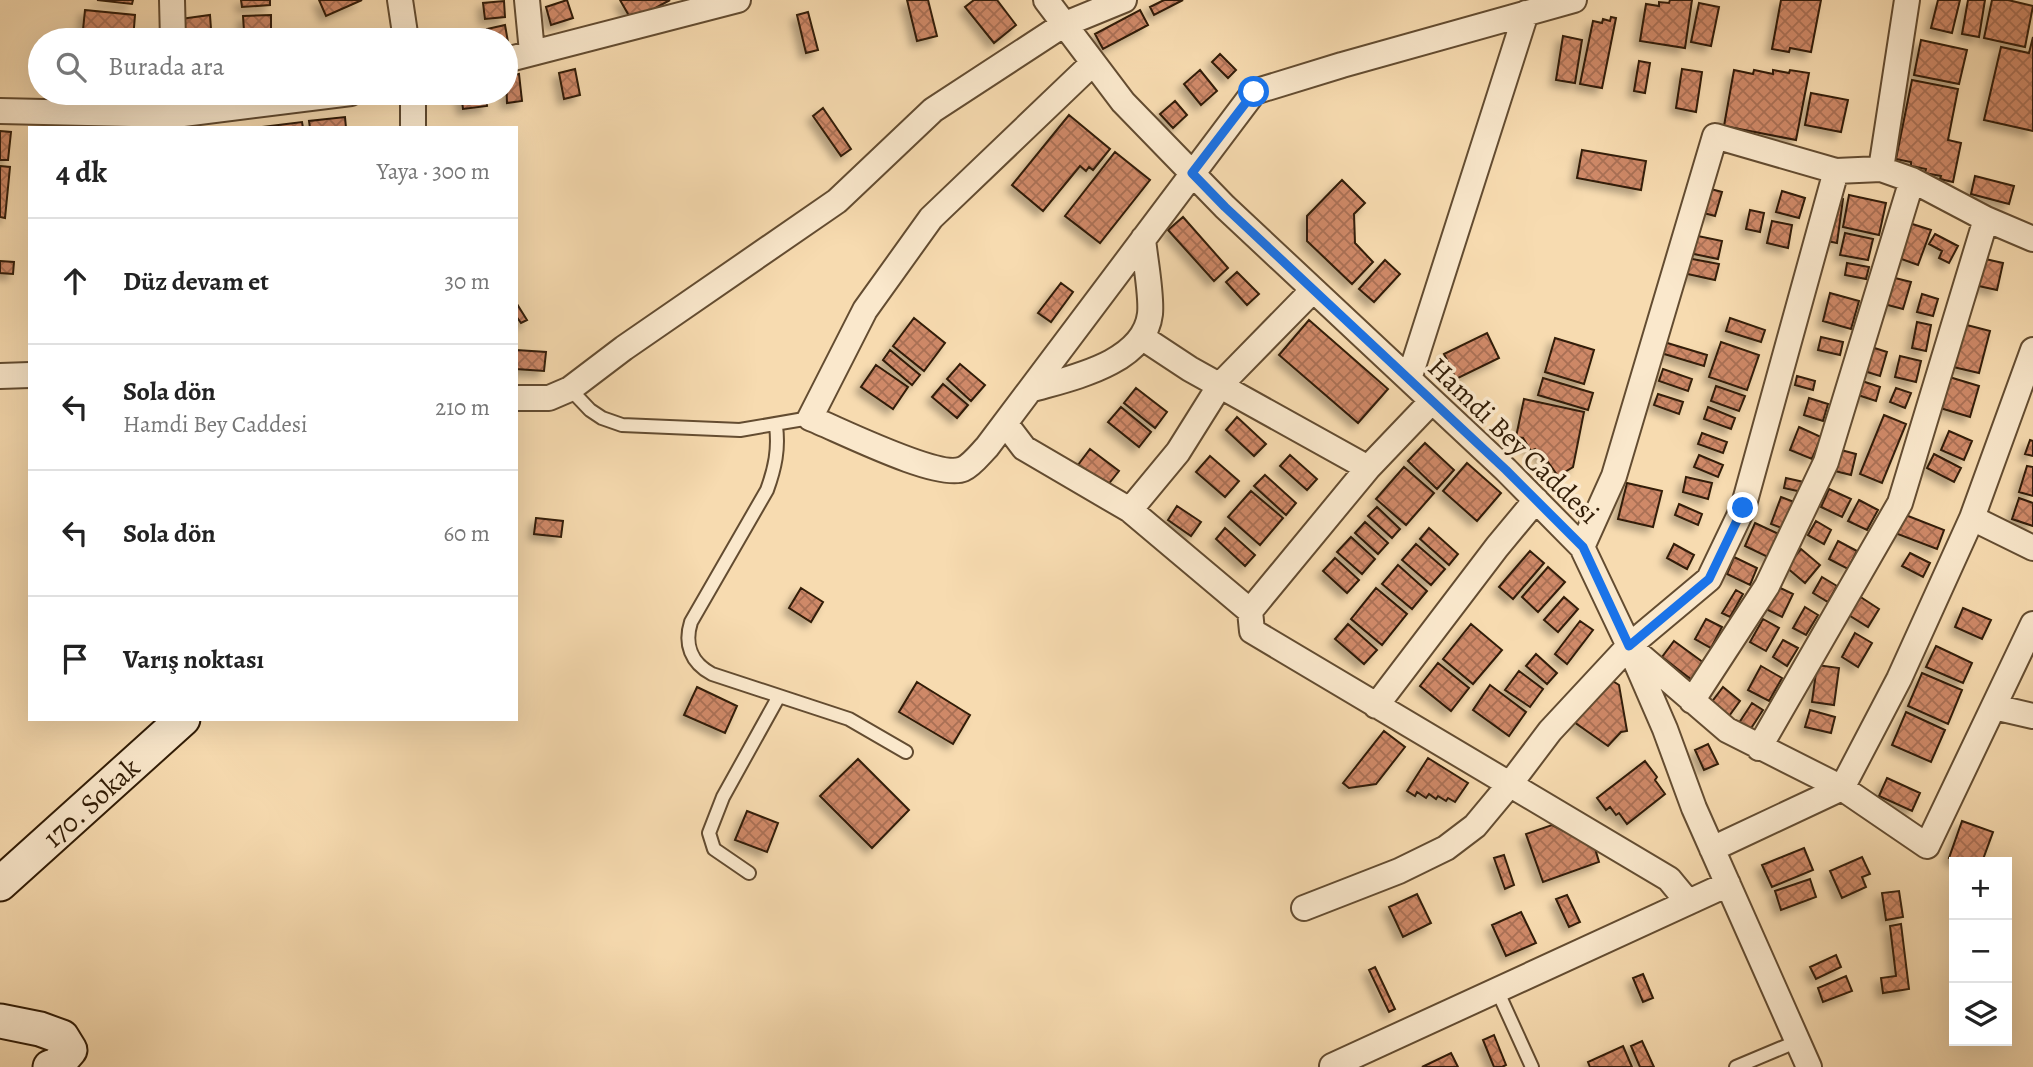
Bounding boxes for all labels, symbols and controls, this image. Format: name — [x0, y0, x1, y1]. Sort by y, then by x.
search box — [28, 28, 518, 105]
icon: search — [52, 48, 90, 86]
text: Burada ara — [108, 49, 225, 84]
route start — [1238, 76, 1269, 107]
text: 4 dk — [56, 152, 107, 192]
text: Yaya · 300 m — [377, 156, 490, 187]
icon: ahead — [56, 262, 94, 300]
text: Düz devam et — [123, 264, 269, 299]
text: 30 m — [444, 266, 490, 297]
street label: Hamdi Bey Caddesi — [1419, 349, 1607, 532]
text: Sola dön — [123, 374, 216, 409]
icon: left — [56, 388, 94, 426]
text: 210 m — [435, 392, 490, 423]
text: Hamdi Bey Caddesi — [123, 409, 308, 440]
route end — [1727, 492, 1758, 523]
icon: left — [56, 514, 94, 552]
text: Sola dön — [123, 516, 216, 551]
text: 60 m — [443, 518, 490, 549]
icon: arrive — [56, 640, 94, 678]
text: Varış noktası — [123, 642, 264, 677]
street label: 170. Sokak — [35, 749, 148, 856]
map controls — [1949, 857, 2012, 1046]
button: + — [1949, 857, 2012, 920]
button: − — [1949, 920, 2012, 983]
button: layers — [1949, 983, 2012, 1046]

